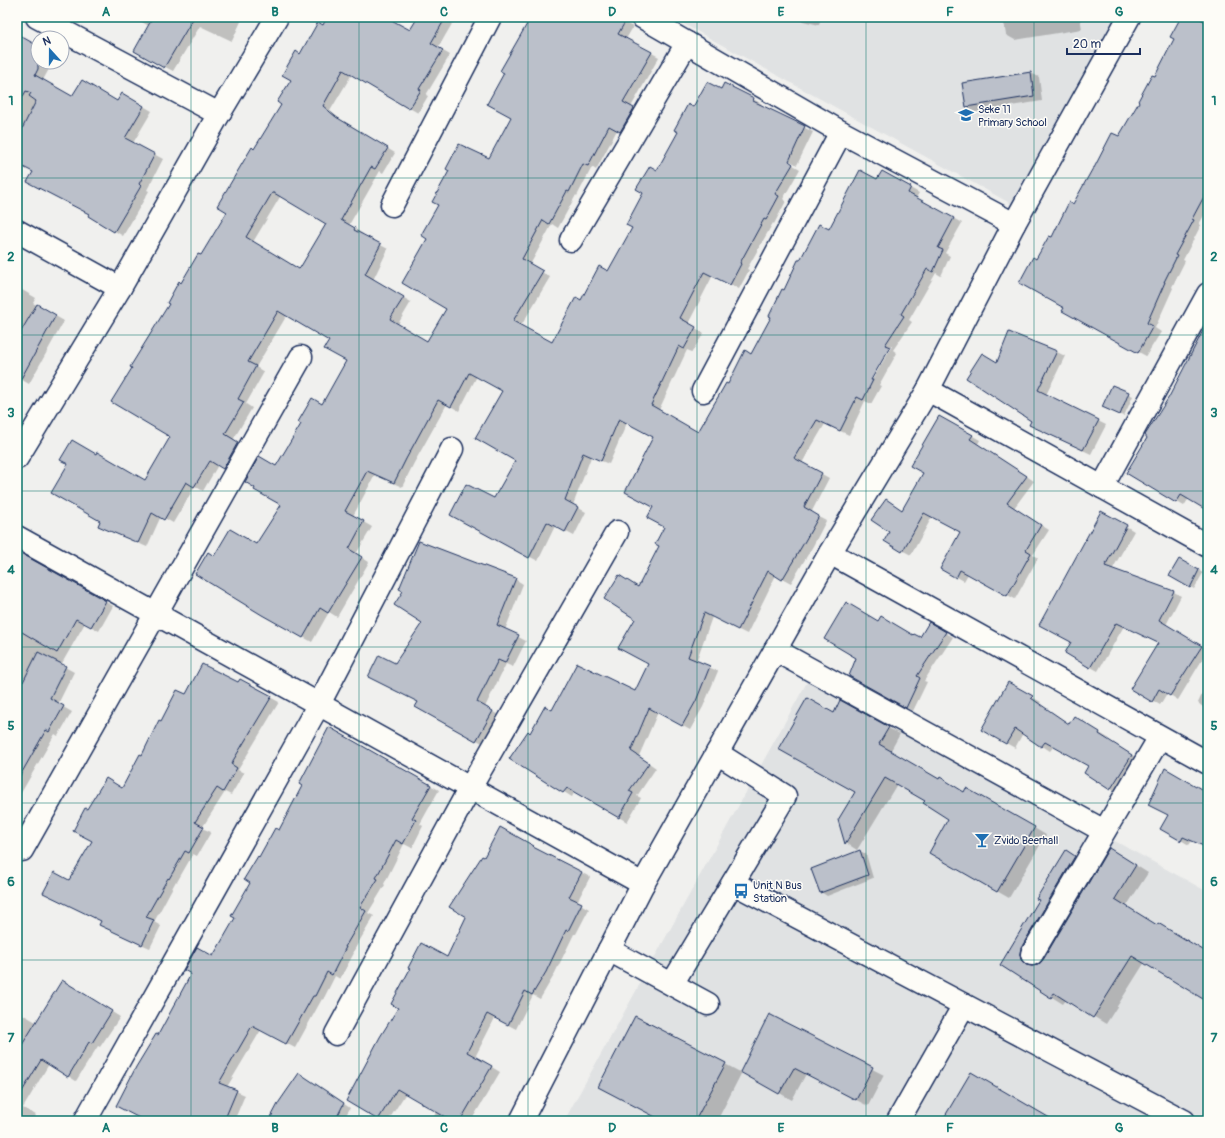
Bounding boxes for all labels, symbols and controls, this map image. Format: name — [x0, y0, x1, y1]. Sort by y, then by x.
text: A — [102, 4, 111, 20]
text: B — [271, 4, 279, 20]
text: C — [440, 4, 448, 20]
text: D — [608, 4, 616, 20]
text: E — [778, 4, 785, 20]
text: F — [946, 4, 954, 20]
text: G — [1115, 4, 1124, 20]
north arrow — [30, 30, 70, 70]
scale bar — [1067, 30, 1140, 56]
text: N — [41, 34, 53, 49]
text: 20 m — [1073, 37, 1102, 52]
text: 1 — [8, 93, 14, 109]
text: 1 — [1211, 93, 1217, 109]
place label: Seke 11 Primary School — [978, 103, 1047, 129]
school or university icon: Seke 11 Primary School — [957, 106, 975, 124]
text: 2 — [7, 249, 15, 265]
text: 2 — [1210, 249, 1218, 265]
text: 3 — [7, 405, 15, 421]
text: 3 — [1210, 405, 1218, 421]
text: 4 — [7, 562, 15, 578]
text: 4 — [1210, 562, 1218, 578]
text: 5 — [7, 718, 15, 734]
text: 5 — [1210, 718, 1218, 734]
bar icon: Zvido Beerhall — [973, 831, 991, 849]
place label: Zvido Beerhall — [994, 834, 1058, 847]
text: 6 — [7, 874, 15, 890]
text: 6 — [1210, 874, 1218, 890]
place label: Unit N Bus Station — [753, 879, 802, 905]
bus stop icon: Unit N Bus Station — [732, 882, 750, 900]
text: 7 — [8, 1030, 15, 1046]
text: 7 — [1211, 1030, 1218, 1046]
text: A — [102, 1120, 111, 1136]
text: B — [271, 1120, 279, 1136]
text: C — [440, 1120, 448, 1136]
text: D — [608, 1120, 616, 1136]
text: E — [778, 1120, 785, 1136]
text: F — [946, 1120, 954, 1136]
text: G — [1115, 1120, 1124, 1136]

